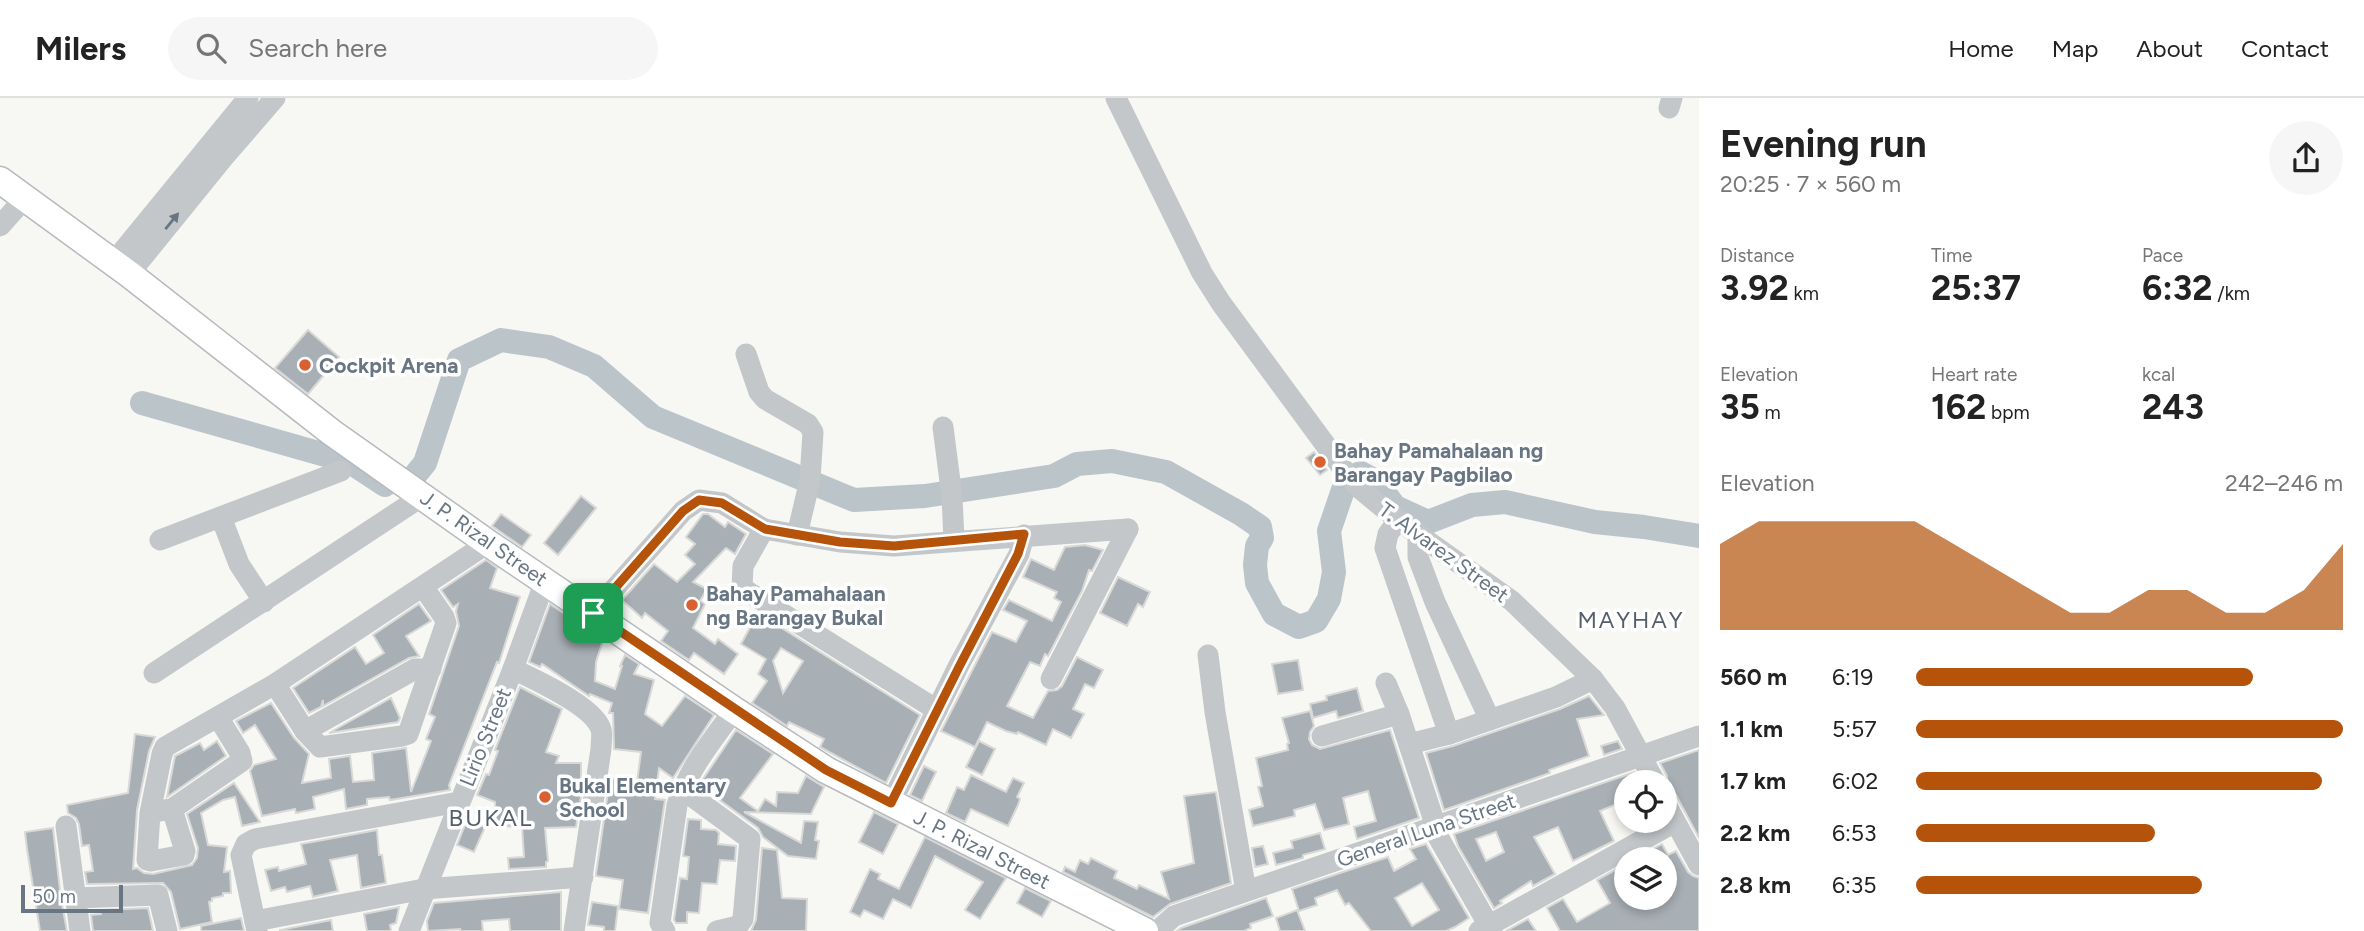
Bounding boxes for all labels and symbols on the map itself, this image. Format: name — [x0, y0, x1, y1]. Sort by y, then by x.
one-way arrow — [164, 213, 179, 230]
place label: Cockpit Arena — [319, 353, 458, 378]
marker: Cockpit Arena — [297, 357, 313, 373]
place label: Bahay Pamahalaan ng Barangay Pagbilao — [1334, 438, 1543, 487]
marker: Bahay Pamahalaan ng Barangay Pagbilao — [1312, 454, 1328, 470]
street label: J. P. Rizal Street — [416, 485, 553, 591]
street label: T. Alvarez Street — [1374, 497, 1514, 607]
place label: Bahay Pamahalaan ng Barangay Bukal — [706, 581, 886, 630]
pin — [563, 583, 623, 643]
marker: Bahay Pamahalaan ng Barangay Bukal — [684, 597, 700, 613]
district label: MAYHAY — [1577, 606, 1685, 634]
street label: Lirio Street — [454, 684, 516, 790]
place label: Bukal Elementary School — [559, 773, 727, 822]
street label: General Luna Street — [1333, 788, 1519, 872]
marker: Bukal Elementary School — [537, 789, 553, 805]
district label: BUKAL — [449, 803, 534, 832]
street label: J. P. Rizal Street — [910, 804, 1054, 894]
scale bar — [21, 882, 122, 914]

